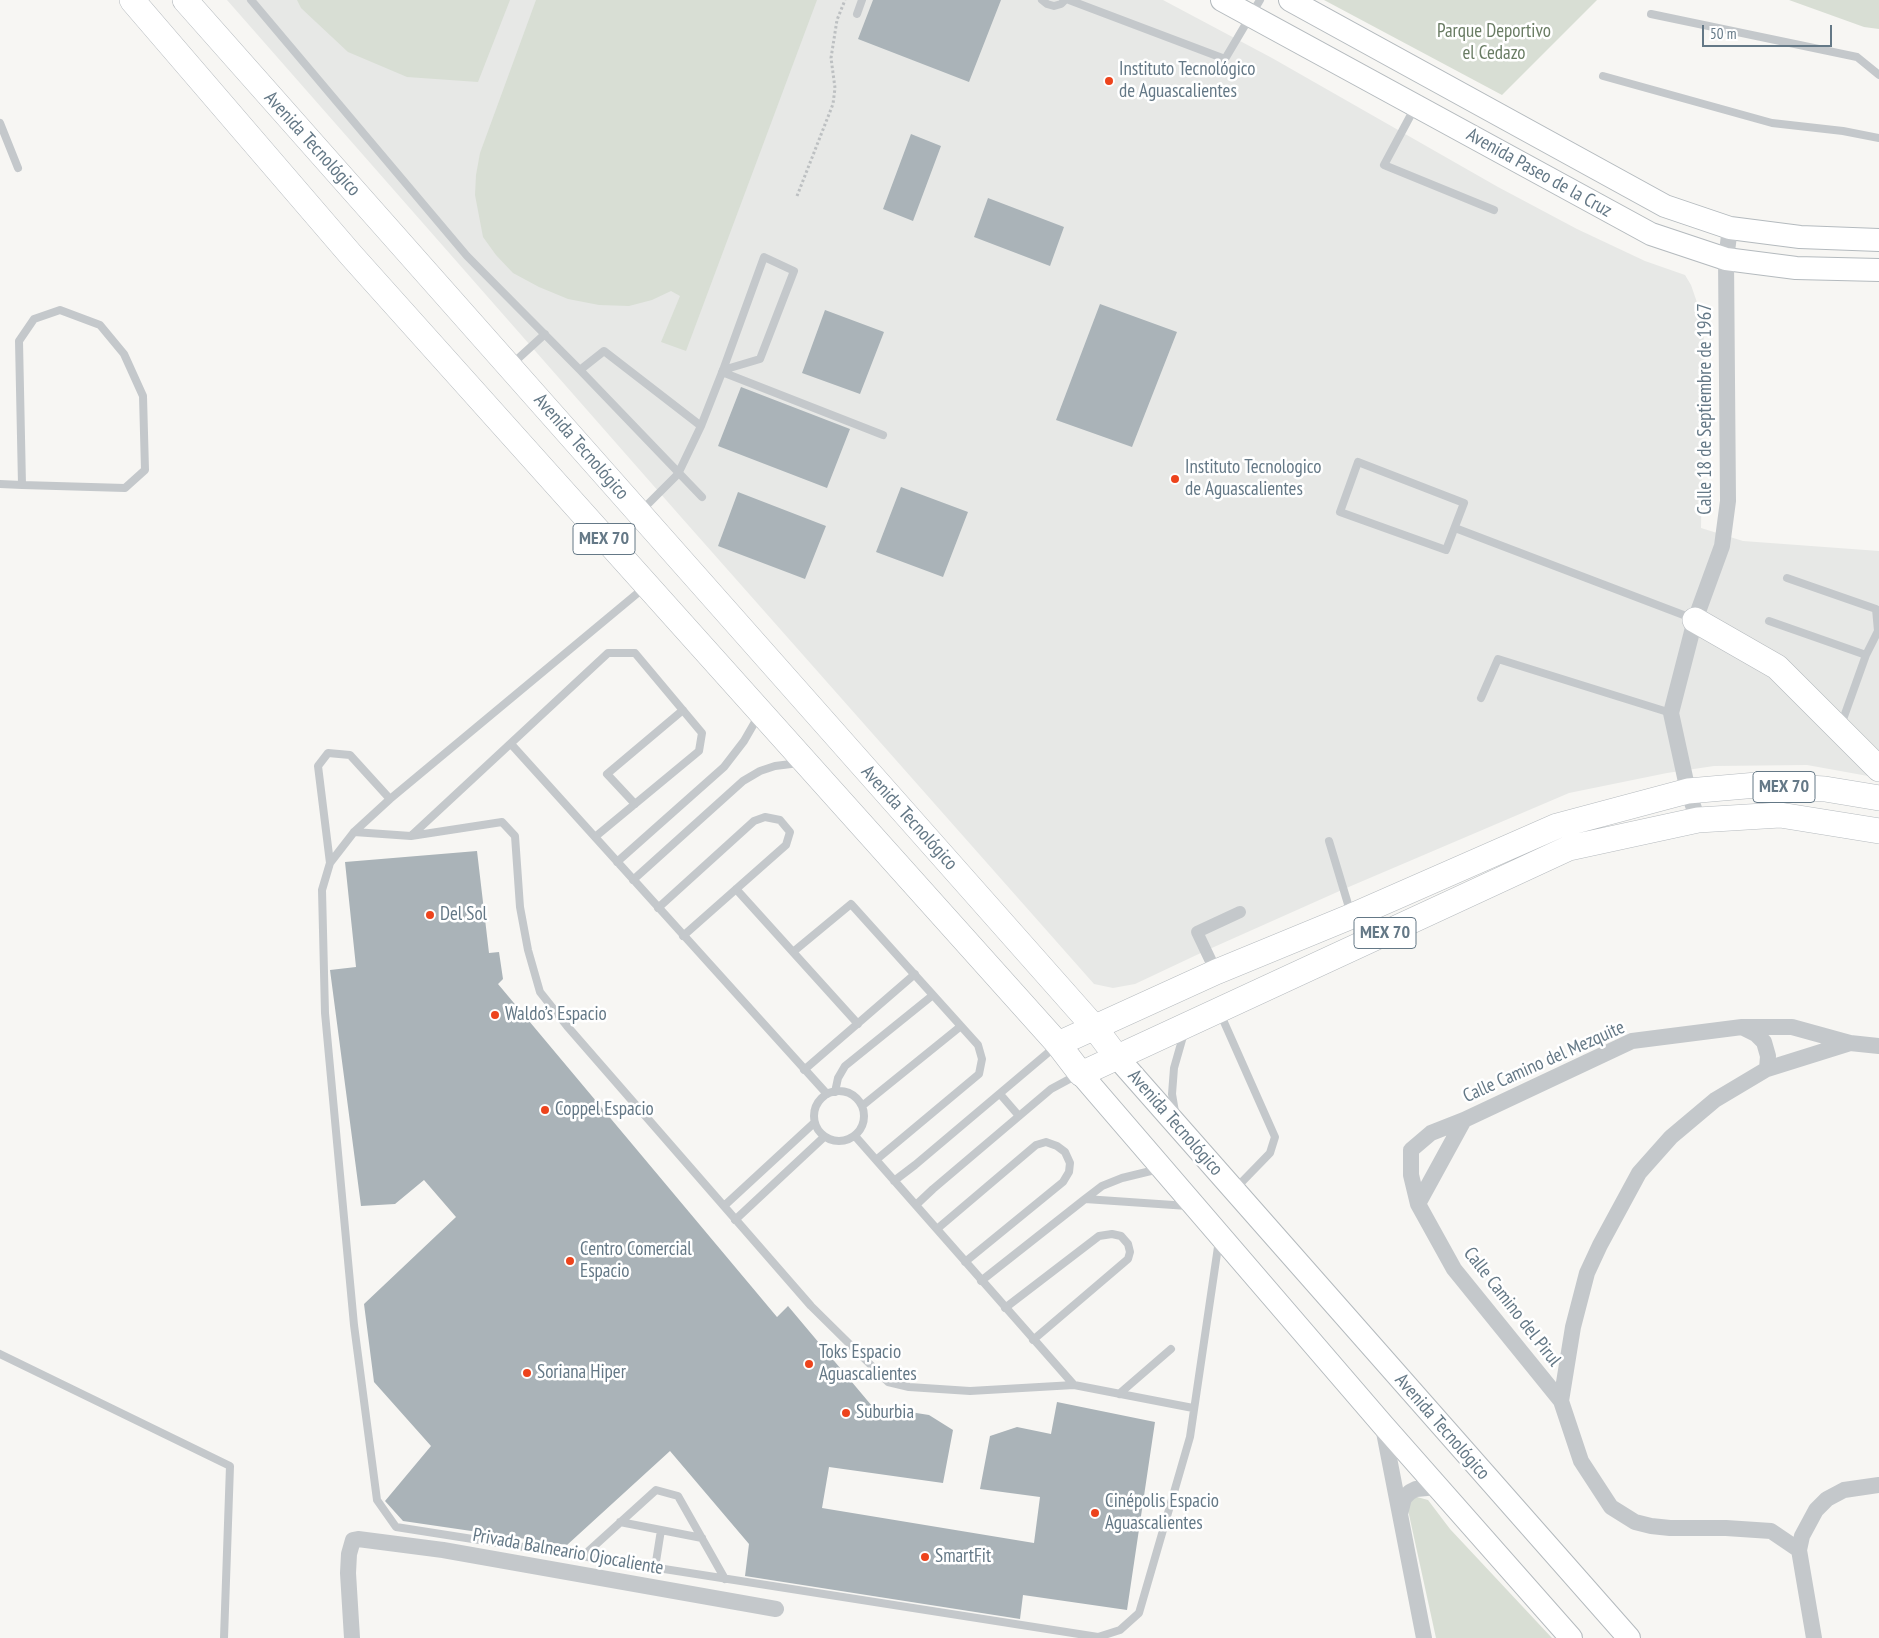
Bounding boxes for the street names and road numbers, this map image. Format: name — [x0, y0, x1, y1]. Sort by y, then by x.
street label: Avenida Tecnológico — [259, 87, 365, 201]
street label: Avenida Paseo de la Cruz — [1462, 124, 1616, 222]
street label: Calle 18 de Septiembre de 1967 — [1695, 303, 1717, 515]
street label: Avenida Tecnológico — [529, 389, 633, 505]
road number: MEX 70 — [573, 524, 635, 554]
street label: Avenida Tecnológico — [856, 761, 962, 875]
road number: MEX 70 — [1753, 772, 1815, 802]
road number: MEX 70 — [1354, 918, 1416, 948]
street label: Calle Camino del Mezquite — [1460, 1016, 1628, 1108]
street label: Avenida Tecnológico — [1123, 1065, 1227, 1181]
street label: Calle Camino del Pirul — [1458, 1243, 1566, 1371]
street label: Avenida Tecnológico — [1390, 1369, 1494, 1485]
street label: Privada Balneario Ojocaliente — [471, 1524, 665, 1580]

